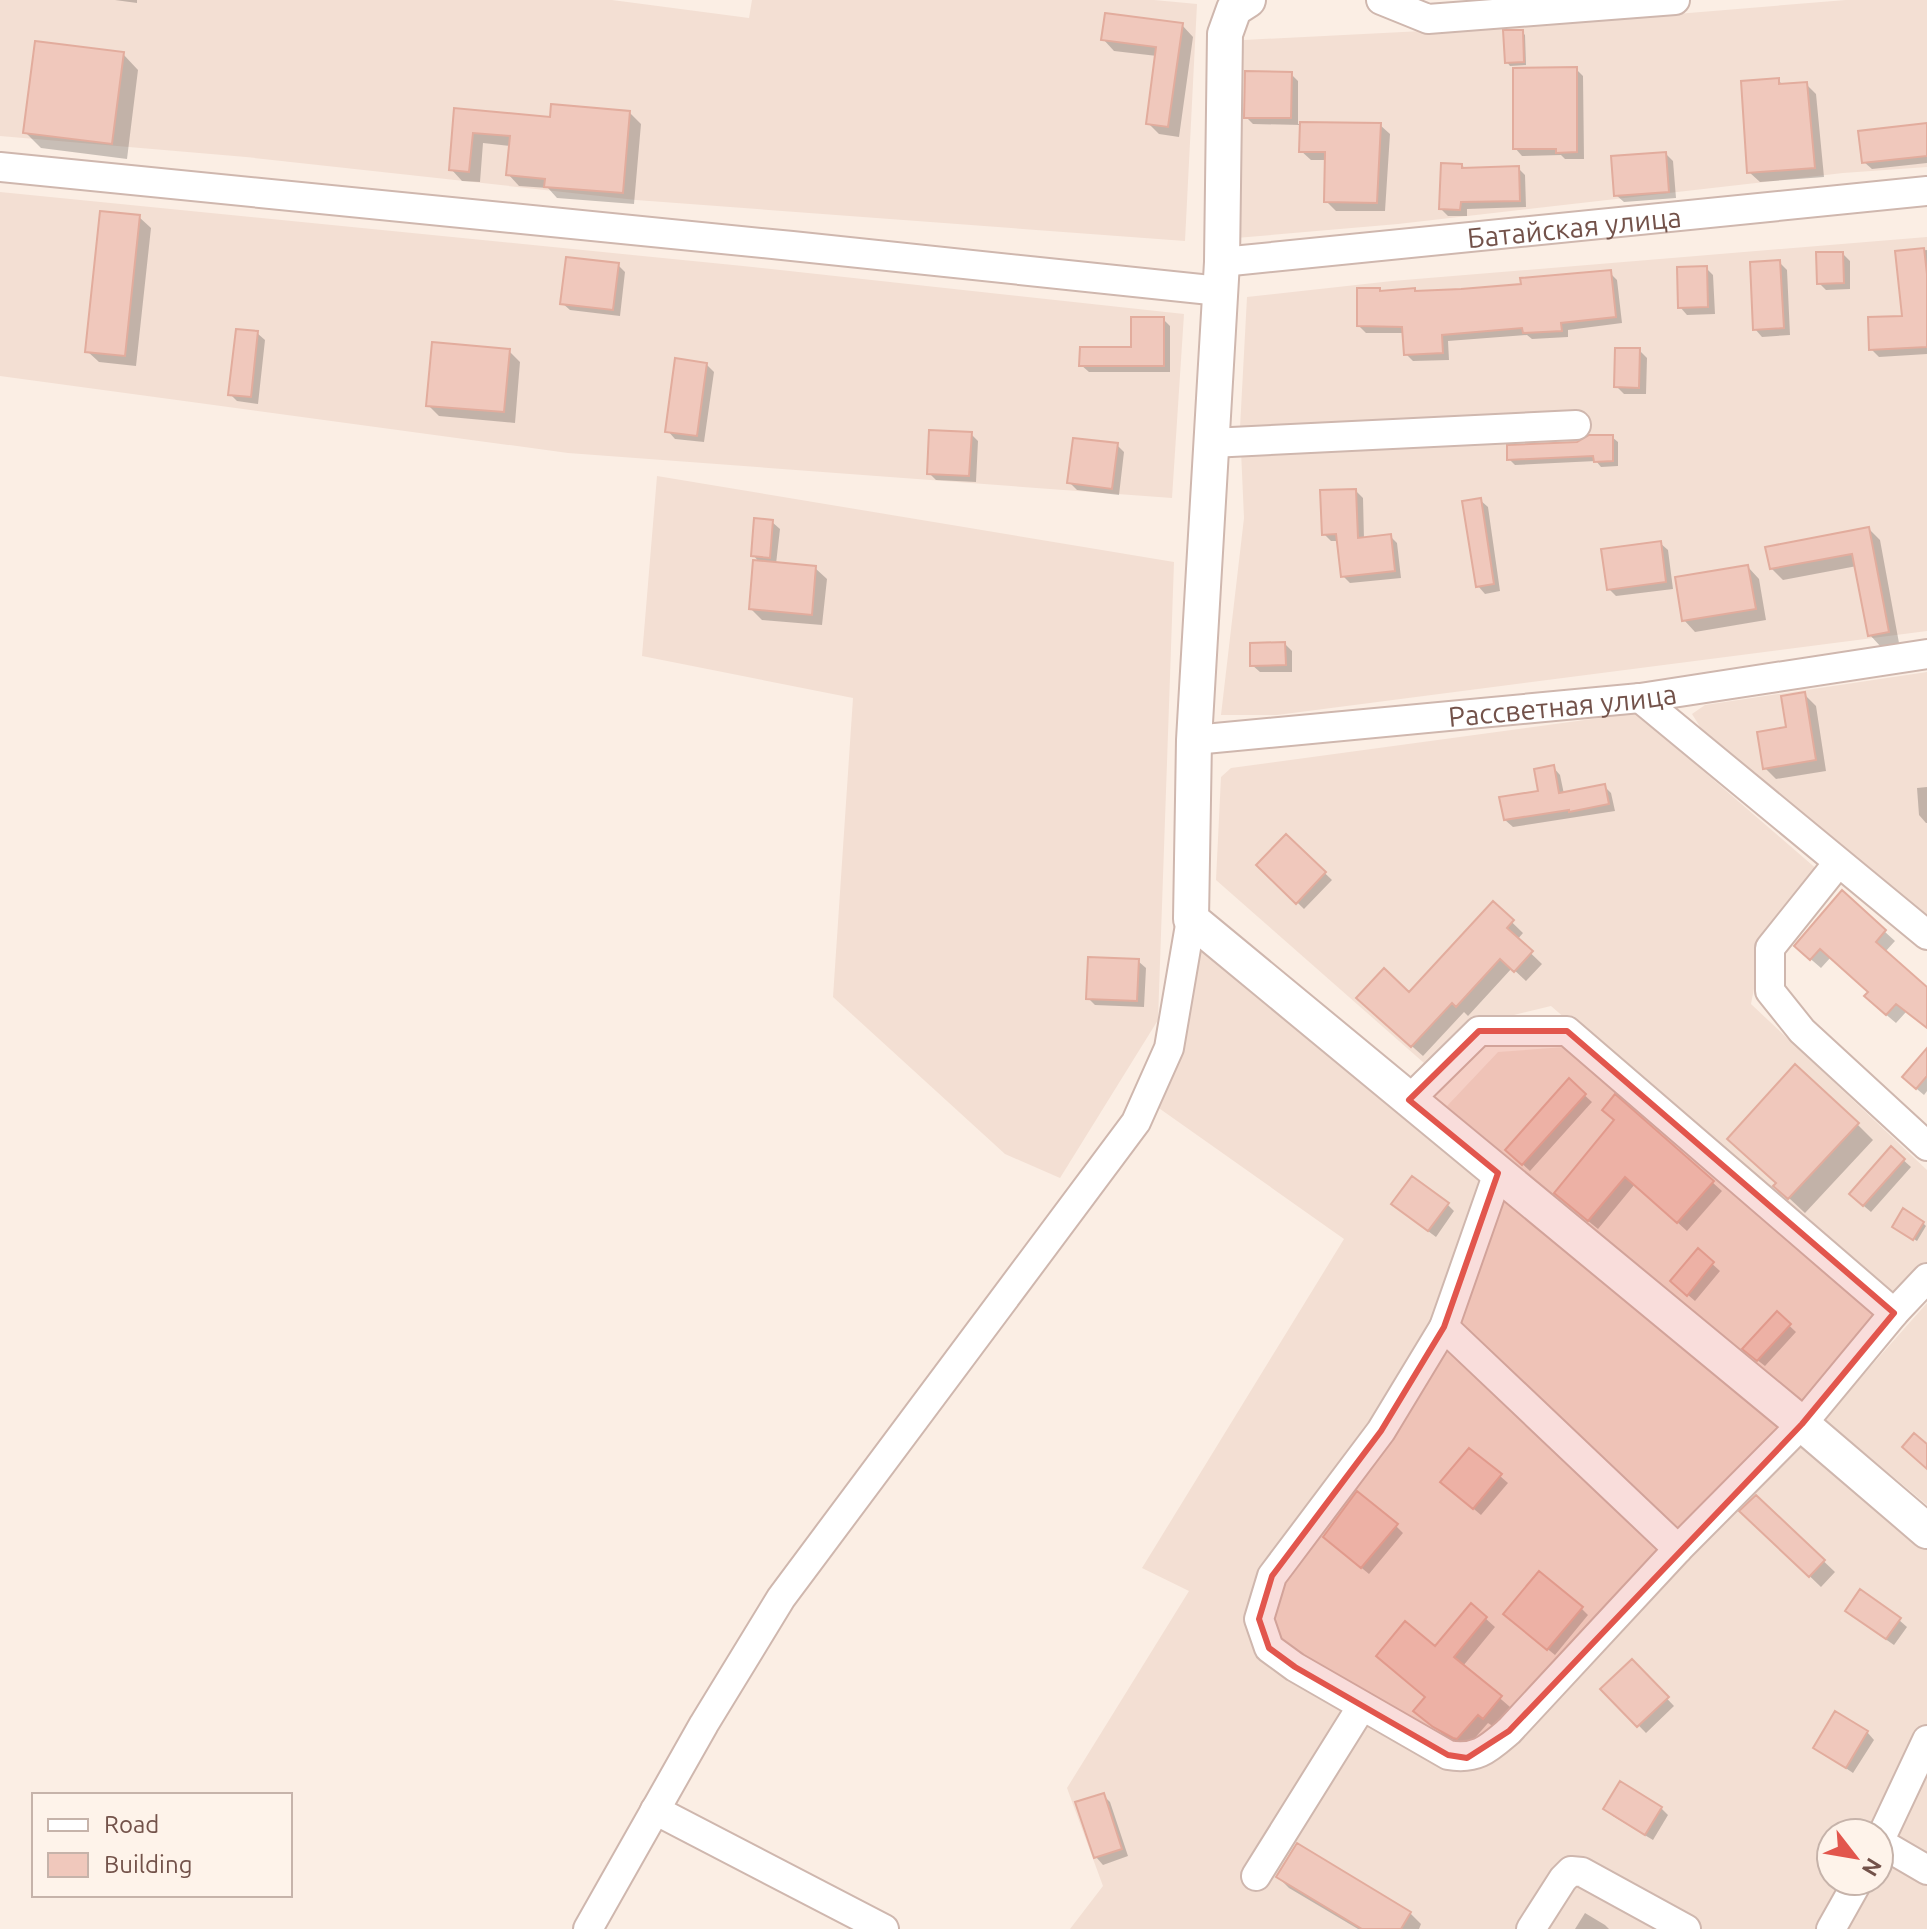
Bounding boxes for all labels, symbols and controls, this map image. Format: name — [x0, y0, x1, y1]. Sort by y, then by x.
street label: Батайская улица — [1466, 200, 1683, 253]
street label: Рассветная улица — [1447, 677, 1679, 731]
legend — [32, 1793, 292, 1897]
text: Road — [104, 1811, 159, 1838]
north arrow — [1815, 1817, 1895, 1897]
text: Building — [104, 1851, 192, 1878]
text: N — [1858, 1854, 1888, 1881]

